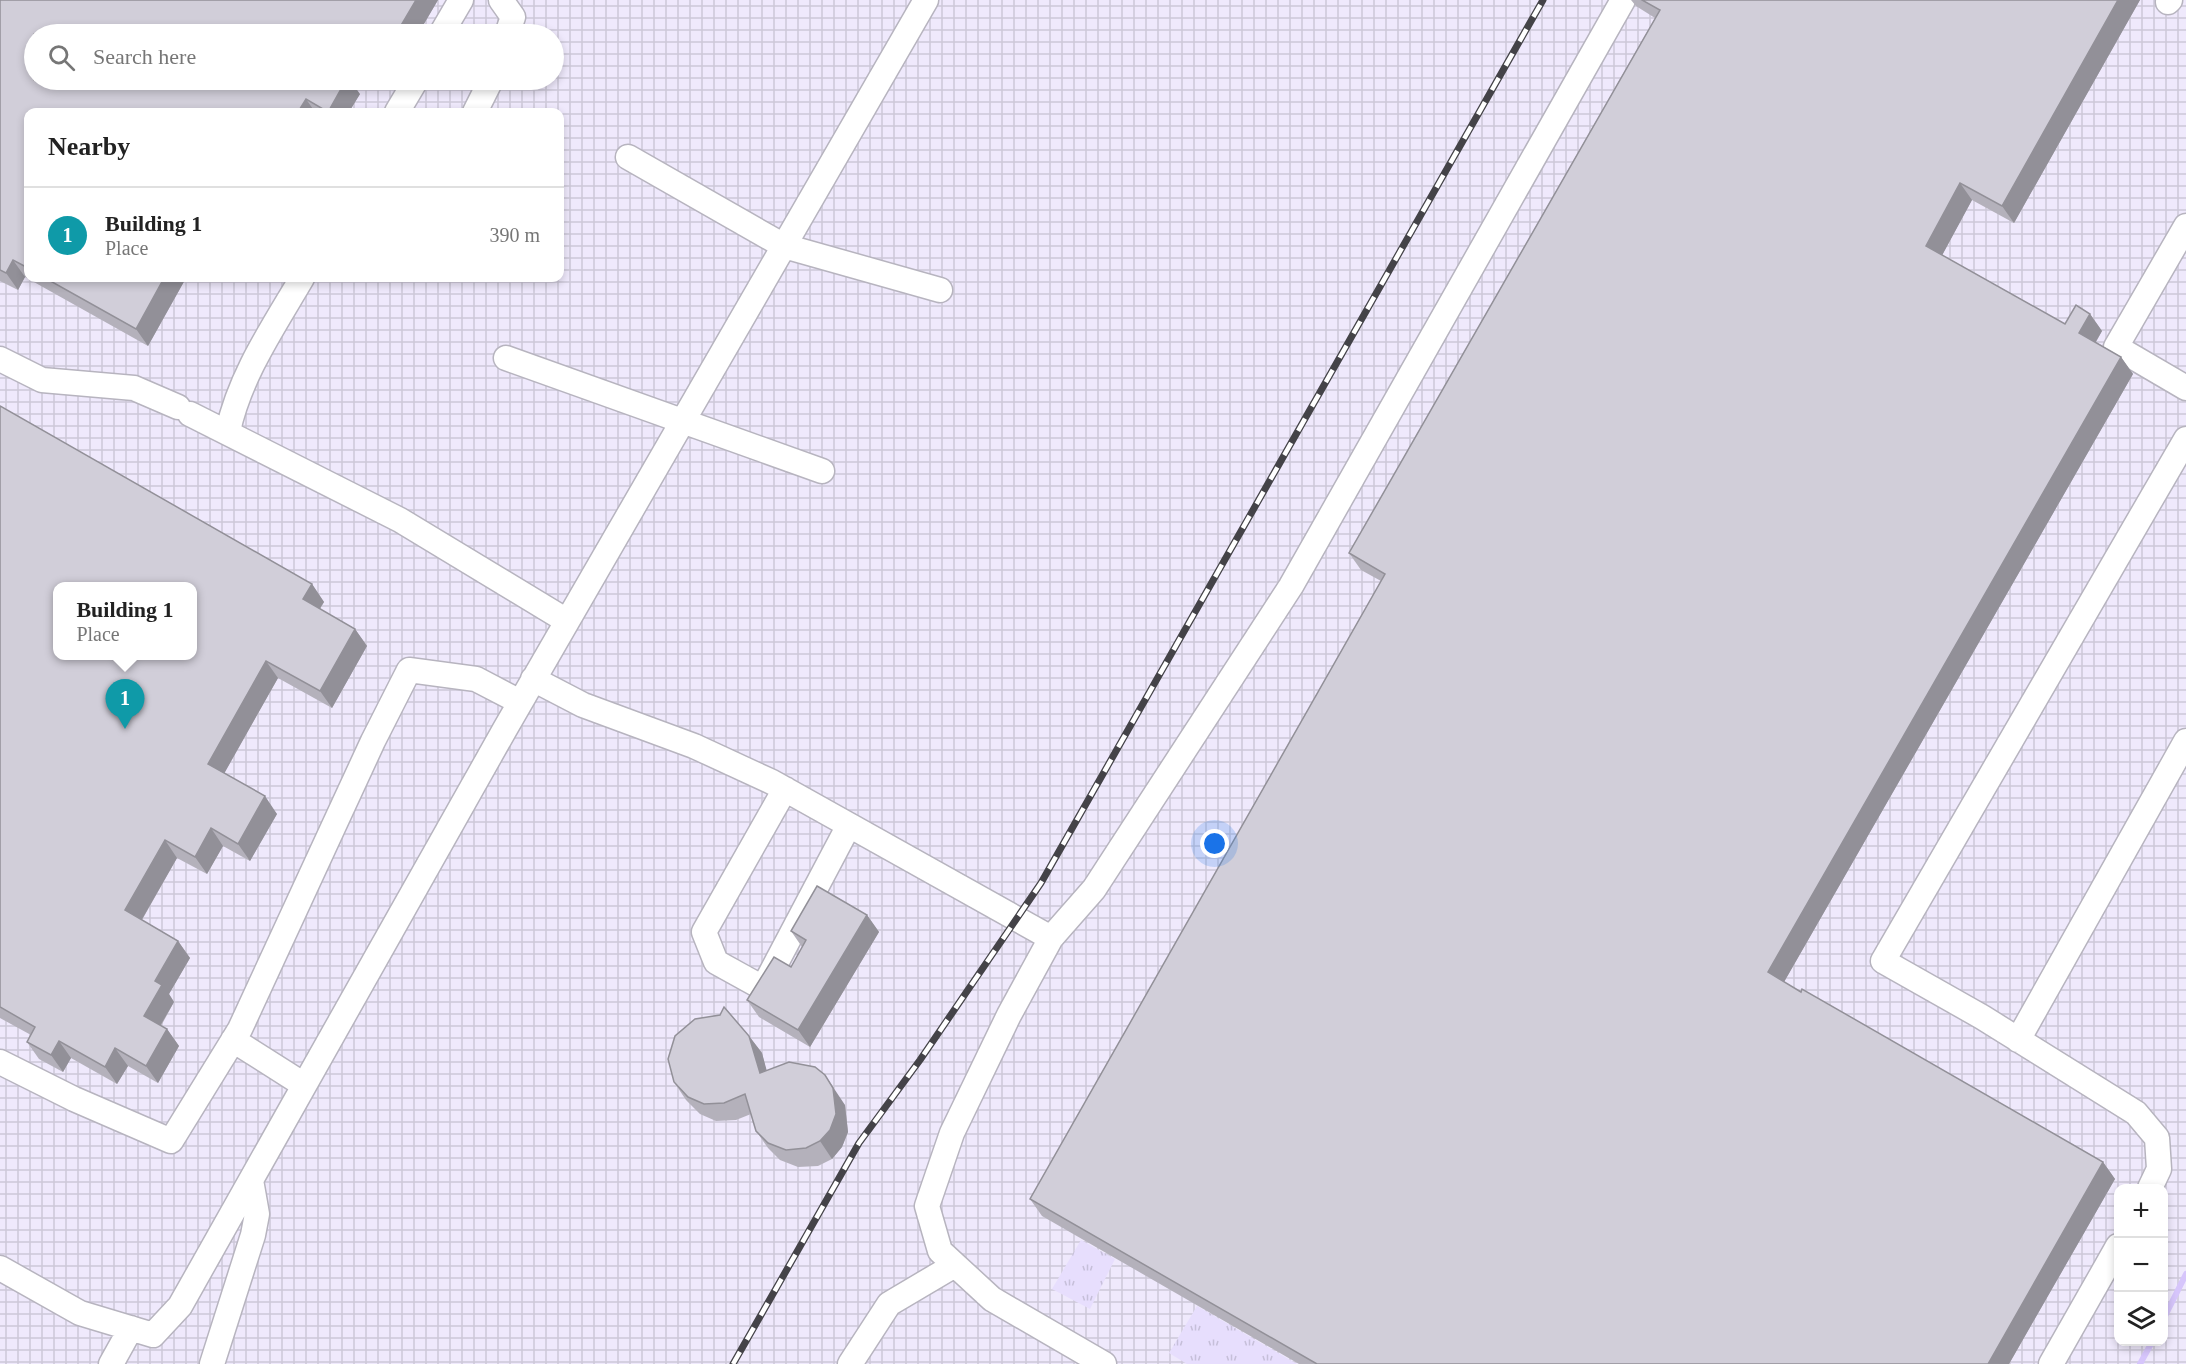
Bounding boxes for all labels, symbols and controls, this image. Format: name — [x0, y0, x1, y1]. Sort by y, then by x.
search box — [24, 24, 564, 90]
icon: search — [45, 41, 78, 74]
text: Search here — [93, 44, 196, 69]
text: Nearby — [48, 132, 130, 161]
text: Building 1 — [105, 211, 202, 236]
text: 1 — [63, 224, 73, 246]
text: 390 m — [489, 224, 540, 246]
text: Place — [105, 237, 148, 259]
popup — [53, 582, 197, 660]
text: Building 1 — [76, 597, 174, 622]
text: Place — [76, 623, 120, 645]
pin: 1 — [106, 680, 144, 729]
your location — [1200, 829, 1229, 858]
map controls — [2114, 1184, 2168, 1346]
button: + — [2114, 1184, 2168, 1238]
button: − — [2114, 1238, 2168, 1292]
button: layers — [2114, 1292, 2168, 1346]

